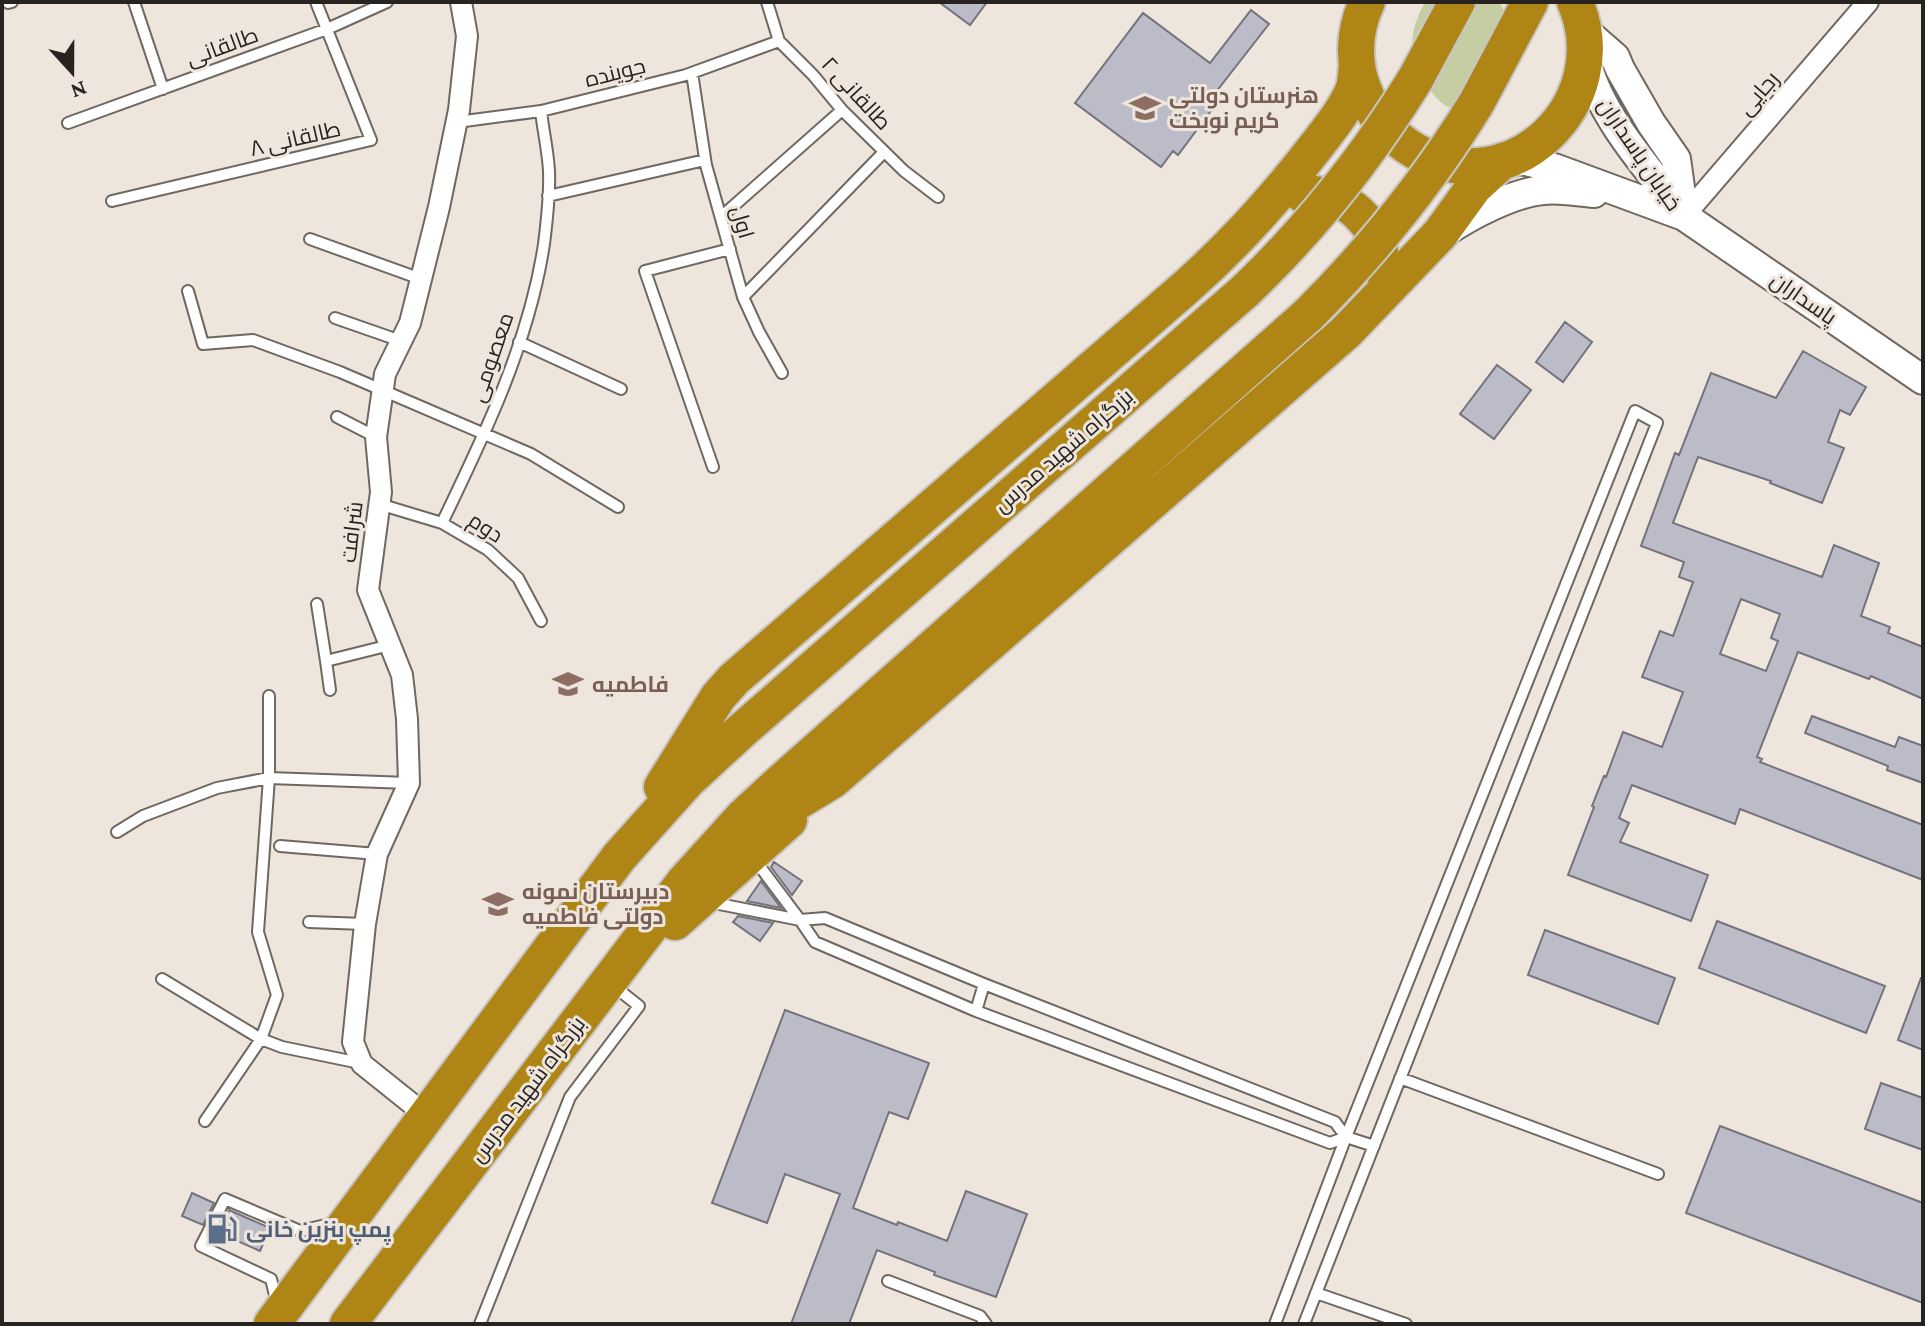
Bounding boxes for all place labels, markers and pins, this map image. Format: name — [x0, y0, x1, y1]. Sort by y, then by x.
place label: هنرستان دولتی کریم نوبخت — [1169, 83, 1319, 136]
school or university icon: هنرستان دولتی کریم نوبخت — [1128, 91, 1162, 125]
school or university icon: فاطمیه — [551, 667, 585, 701]
place label: فاطمیه — [592, 672, 669, 697]
place label: دبیرستان نمونه دولتی فاطمیه — [522, 879, 669, 930]
school or university icon: دبیرستان نمونه دولتی فاطمیه — [481, 887, 515, 921]
fuel station icon: پمپ بنزین خانی — [205, 1212, 239, 1246]
place label: پمپ بنزین خانی — [246, 1217, 391, 1245]

